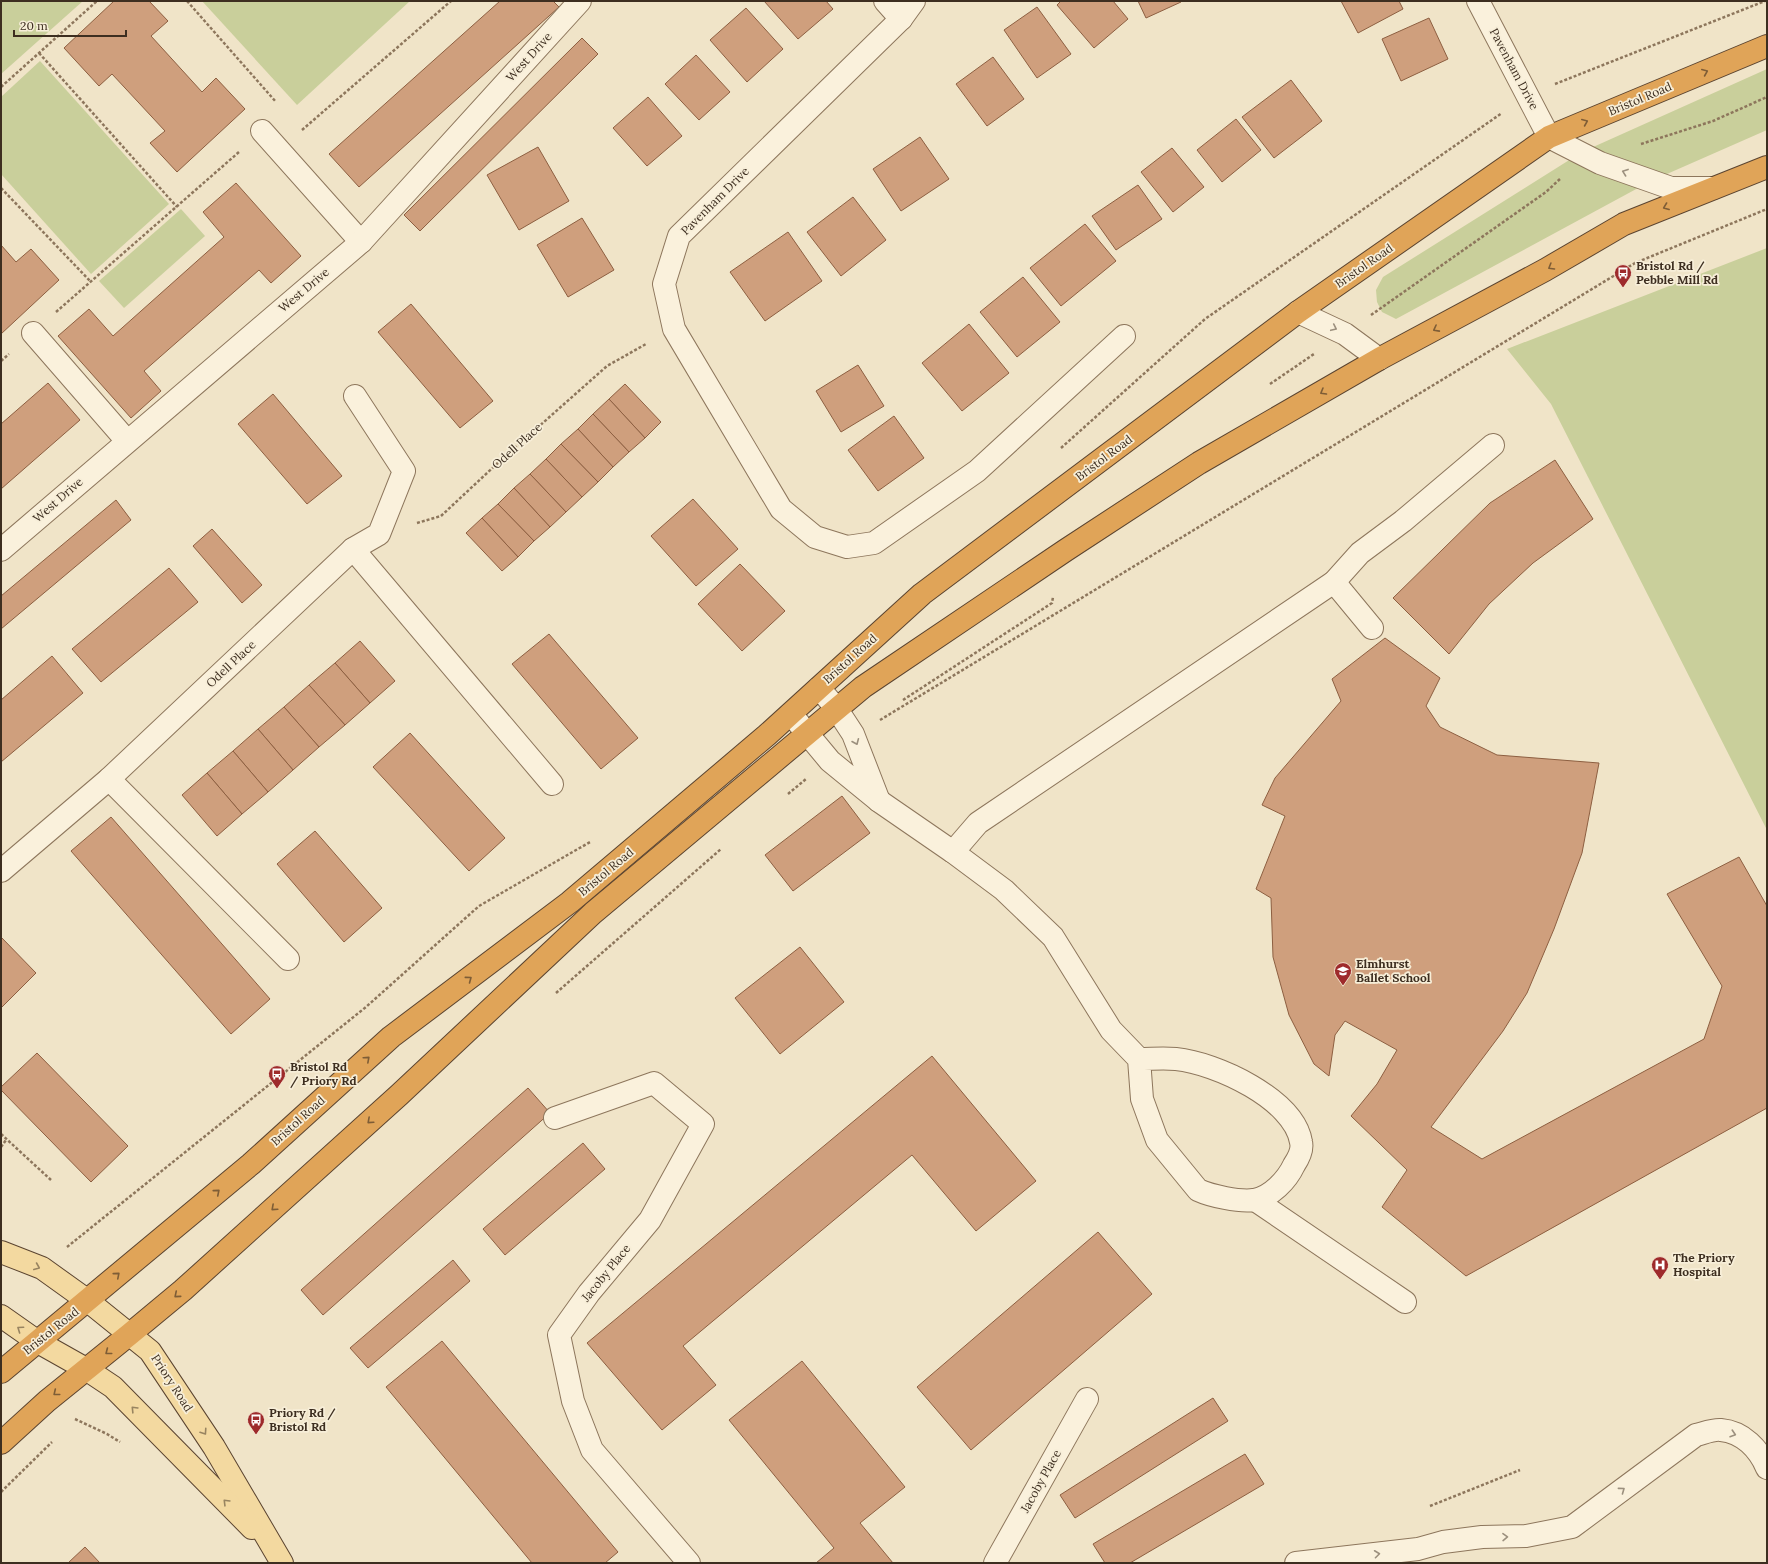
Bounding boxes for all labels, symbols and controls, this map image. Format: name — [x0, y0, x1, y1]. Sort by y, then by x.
scale bar — [14, 12, 126, 38]
text: 20 m — [20, 18, 48, 33]
street label: Pavenham Drive — [1487, 25, 1542, 113]
street label: West Drive — [503, 28, 555, 84]
one-way arrow — [1700, 69, 1708, 77]
street label: Bristol Road — [1606, 78, 1674, 119]
one-way arrow — [1580, 119, 1588, 127]
street label: Pavenham Drive — [677, 163, 752, 238]
one-way arrow — [1621, 168, 1628, 177]
one-way arrow — [1662, 203, 1669, 211]
street label: Bristol Road — [1332, 240, 1396, 291]
place label: Bristol Rd / Pebble Mill Rd — [1636, 258, 1718, 287]
one-way arrow — [1548, 262, 1555, 270]
bus stop icon: Bristol Rd / Pebble Mill Rd — [1613, 263, 1633, 288]
street label: West Drive — [275, 264, 332, 315]
one-way arrow — [1329, 323, 1337, 331]
one-way arrow — [1433, 324, 1440, 332]
one-way arrow — [1319, 387, 1327, 394]
street label: Odell Place — [488, 419, 545, 472]
street label: Bristol Road — [1072, 431, 1135, 484]
street label: West Drive — [30, 474, 86, 525]
street label: Bristol Road — [820, 630, 880, 687]
street label: Odell Place — [203, 637, 259, 690]
one-way arrow — [851, 737, 859, 745]
street label: Bristol Road — [575, 844, 636, 899]
place label: Elmhurst Ballet School — [1356, 956, 1431, 985]
school or university icon: Elmhurst Ballet School — [1333, 961, 1353, 986]
one-way arrow — [464, 977, 471, 984]
one-way arrow — [362, 1057, 369, 1064]
place label: Bristol Rd / Priory Rd — [290, 1059, 357, 1089]
bus stop icon: Bristol Rd / Priory Rd — [267, 1064, 287, 1089]
street label: Bristol Road — [268, 1092, 328, 1149]
one-way arrow — [367, 1117, 375, 1124]
one-way arrow — [212, 1189, 220, 1196]
one-way arrow — [271, 1204, 278, 1211]
street label: Jacoby Place — [577, 1241, 634, 1305]
place label: The Priory Hospital — [1673, 1250, 1735, 1279]
hospital icon: The Priory Hospital — [1650, 1255, 1670, 1280]
one-way arrow — [34, 1262, 41, 1270]
one-way arrow — [113, 1273, 120, 1280]
one-way arrow — [174, 1291, 181, 1298]
street label: Bristol Road — [20, 1304, 82, 1358]
one-way arrow — [17, 1327, 24, 1334]
one-way arrow — [106, 1347, 113, 1354]
street label: Priory Road — [148, 1351, 197, 1414]
one-way arrow — [54, 1389, 61, 1396]
place label: Priory Rd / Bristol Rd — [269, 1405, 336, 1434]
one-way arrow — [132, 1406, 139, 1414]
bus stop icon: Priory Rd / Bristol Rd — [246, 1410, 266, 1435]
one-way arrow — [199, 1428, 207, 1435]
one-way arrow — [1729, 1429, 1736, 1438]
street label: Jacoby Place — [1017, 1446, 1064, 1516]
one-way arrow — [1618, 1488, 1625, 1495]
one-way arrow — [223, 1499, 231, 1507]
one-way arrow — [1502, 1533, 1508, 1541]
one-way arrow — [1374, 1550, 1380, 1559]

